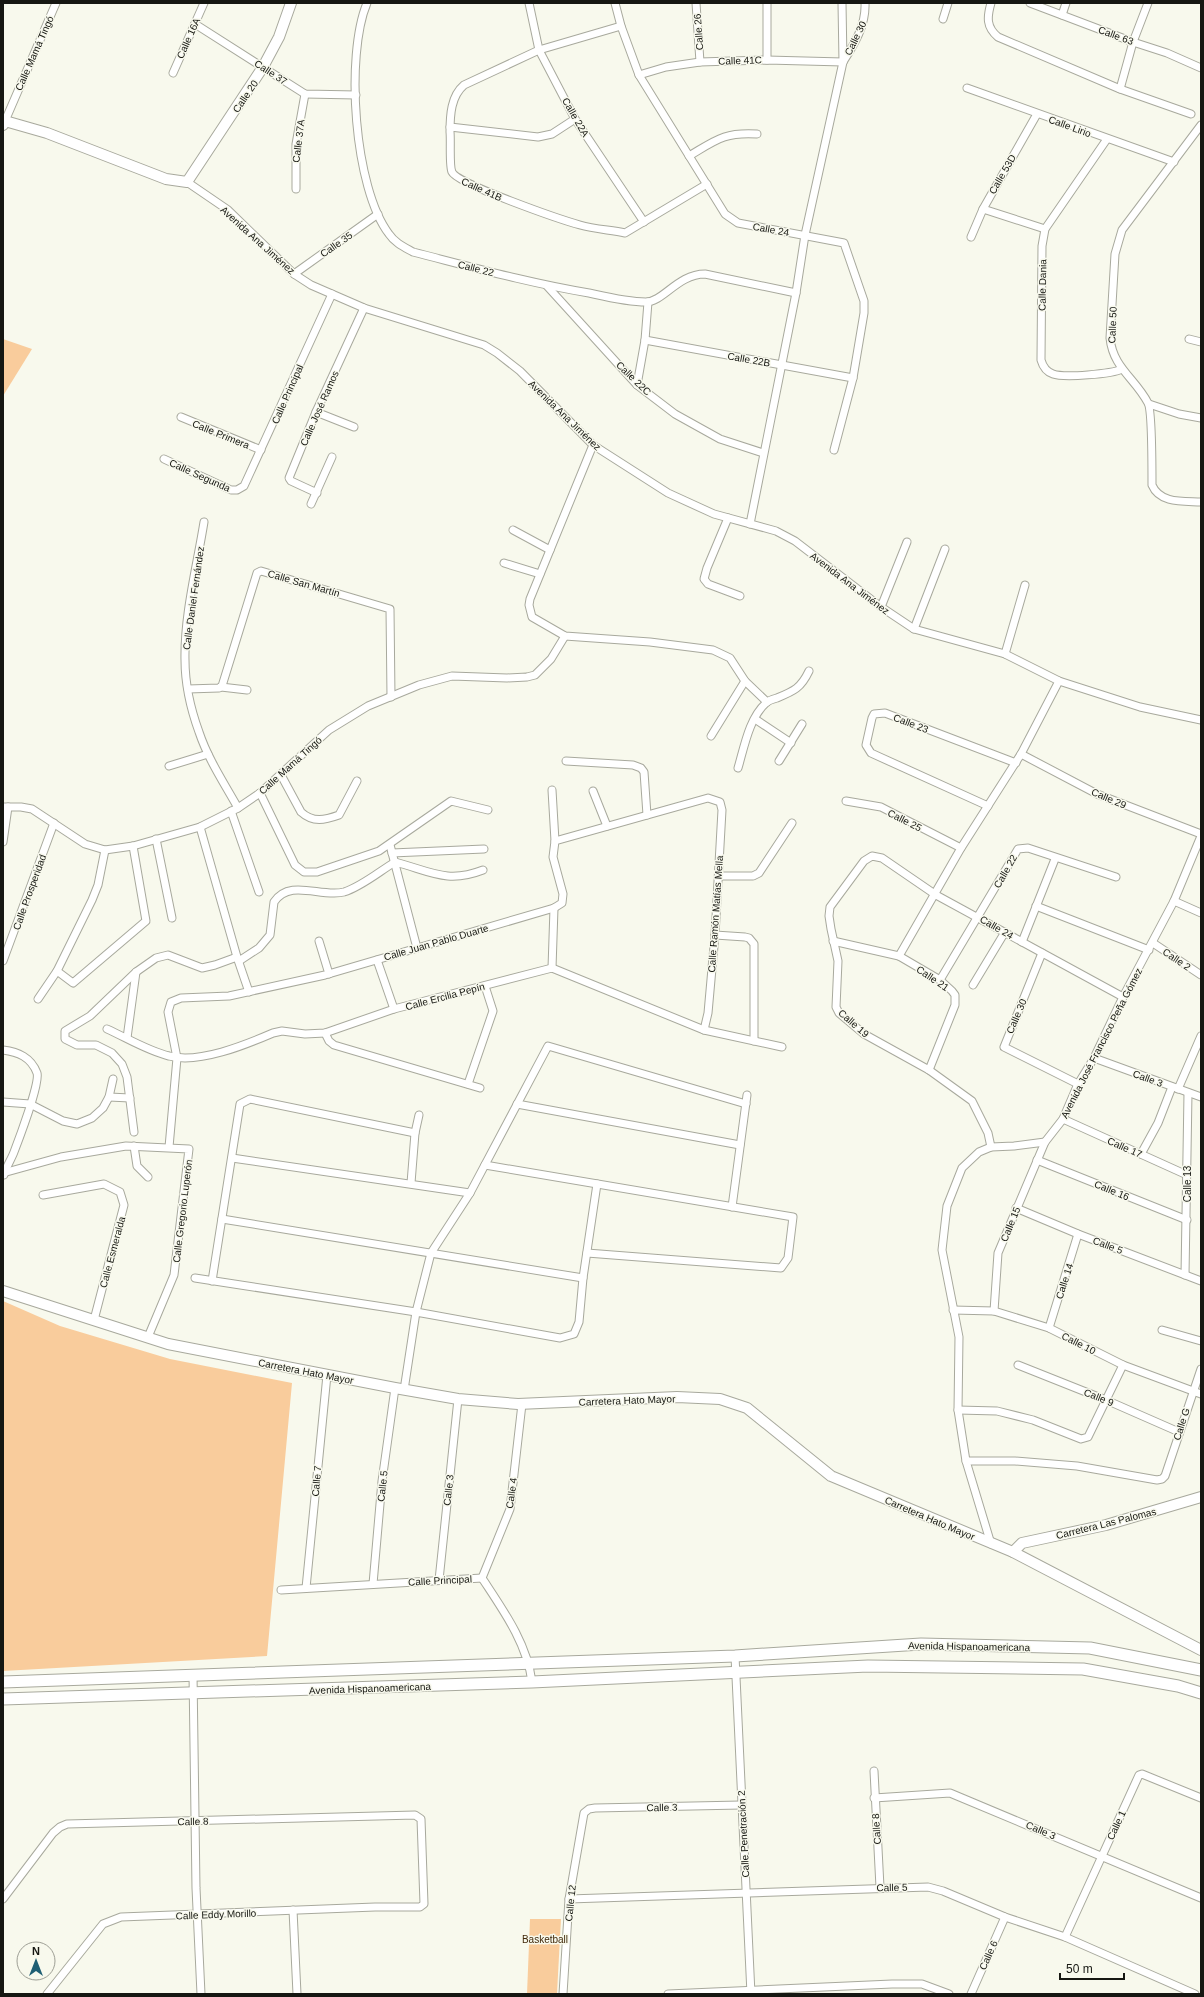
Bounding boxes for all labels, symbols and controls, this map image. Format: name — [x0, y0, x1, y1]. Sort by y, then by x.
street label: Calle 26 — [692, 13, 705, 51]
street label: Calle Mamá Tingó — [13, 14, 56, 92]
street label: Calle 16A — [175, 16, 202, 60]
street label: Calle 30 — [842, 19, 869, 57]
street label: Calle 63 — [1097, 24, 1135, 47]
street label: Calle 41C — [718, 54, 762, 67]
street label: Calle 37 — [252, 58, 289, 87]
street label: Calle 20 — [231, 78, 260, 115]
street label: Calle 22A — [560, 96, 591, 139]
street label: Calle Lirio — [1047, 114, 1093, 139]
street label: Calle 37A — [290, 119, 307, 163]
street label: Calle 53D — [987, 152, 1018, 196]
street label: Calle 41B — [460, 176, 504, 203]
street label: Avenida Ana Jiménez — [218, 204, 297, 277]
street label: Calle 24 — [752, 221, 790, 238]
street label: Calle 35 — [318, 229, 355, 259]
street label: Calle 22 — [457, 259, 495, 278]
street label: Calle Dania — [1037, 259, 1048, 311]
street label: Calle 50 — [1106, 306, 1119, 344]
street label: Calle 22B — [727, 350, 772, 369]
street label: Calle 22C — [614, 359, 653, 398]
street label: Calle Principal — [269, 363, 305, 426]
street label: Calle José Ramos — [298, 369, 341, 448]
street label: Avenida Ana Jiménez — [526, 378, 603, 453]
street label: Calle Primera — [191, 418, 251, 451]
street label: Calle Segunda — [168, 457, 232, 494]
street label: Calle Daniel Fernández — [181, 546, 206, 651]
street label: Avenida Ana Jiménez — [808, 550, 891, 617]
street label: Calle San Martín — [267, 568, 341, 599]
street label: Calle 23 — [892, 712, 930, 735]
street label: Calle Mamá Tingó — [257, 734, 324, 796]
street label: Calle 29 — [1090, 786, 1128, 811]
street label: Calle 25 — [886, 807, 924, 834]
street label: Calle 22 — [991, 852, 1020, 890]
street label: Calle Prosperidad — [11, 853, 48, 931]
street label: Calle Ramón Matías Mella — [706, 855, 725, 973]
street label: Calle 24 — [978, 913, 1016, 942]
street label: Calle Juan Pablo Duarte — [383, 922, 490, 963]
street label: Calle 2 — [1161, 946, 1193, 973]
street label: Calle 21 — [914, 964, 951, 993]
street label: Avenida José Francisco Peña Gómez — [1059, 966, 1144, 1120]
street label: Calle Ercilia Pepín — [404, 981, 486, 1012]
street label: Calle 30 — [1004, 997, 1029, 1035]
street label: Calle 19 — [836, 1007, 871, 1040]
street label: Calle 3 — [1131, 1068, 1165, 1089]
street label: Calle 17 — [1106, 1135, 1144, 1160]
street label: Calle Gregorio Luperón — [171, 1159, 194, 1263]
street label: Calle 13 — [1182, 1165, 1193, 1202]
street label: Calle 16 — [1093, 1178, 1131, 1203]
street label: Calle 15 — [998, 1205, 1023, 1243]
street label: Calle Esmeralda — [98, 1215, 127, 1289]
street label: Calle 5 — [1091, 1235, 1125, 1256]
street label: Calle 14 — [1054, 1262, 1076, 1300]
street label: Calle 10 — [1060, 1330, 1098, 1357]
street label: Carretera Hato Mayor — [257, 1357, 355, 1386]
street label: Calle 9 — [1082, 1387, 1116, 1409]
street label: Carretera Hato Mayor — [579, 1393, 676, 1408]
street label: Calle G — [1171, 1406, 1192, 1442]
street label: Calle 7 — [310, 1465, 323, 1497]
street label: Calle 5 — [375, 1470, 390, 1502]
street label: Calle 3 — [441, 1474, 456, 1506]
street label: Calle 4 — [504, 1476, 519, 1509]
street label: Carretera Hato Mayor — [883, 1495, 977, 1543]
street label: Carretera Las Palomas — [1055, 1506, 1157, 1541]
street label: Calle Principal — [408, 1573, 472, 1588]
street label: Avenida Hispanoamericana — [908, 1640, 1031, 1653]
street label: Avenida Hispanoamericana — [309, 1681, 432, 1696]
street label: Calle Penetración 2 — [736, 1790, 751, 1878]
street label: Calle 3 — [646, 1802, 678, 1813]
street label: Calle 1 — [1105, 1808, 1128, 1842]
street label: Calle 8 — [870, 1813, 883, 1845]
street label: Calle 8 — [177, 1816, 209, 1827]
street label: Calle 3 — [1024, 1819, 1058, 1842]
street label: Calle 5 — [876, 1882, 908, 1893]
street label: Calle 12 — [563, 1884, 578, 1922]
street label: Calle Eddy Morillo — [176, 1908, 257, 1921]
park label: Basketball — [522, 1934, 568, 1945]
street label: Calle 6 — [977, 1938, 1000, 1972]
north arrow — [16, 1941, 56, 1981]
text: N — [32, 1945, 40, 1957]
scale bar — [1060, 1955, 1124, 1981]
text: 50 m — [1066, 1962, 1093, 1976]

